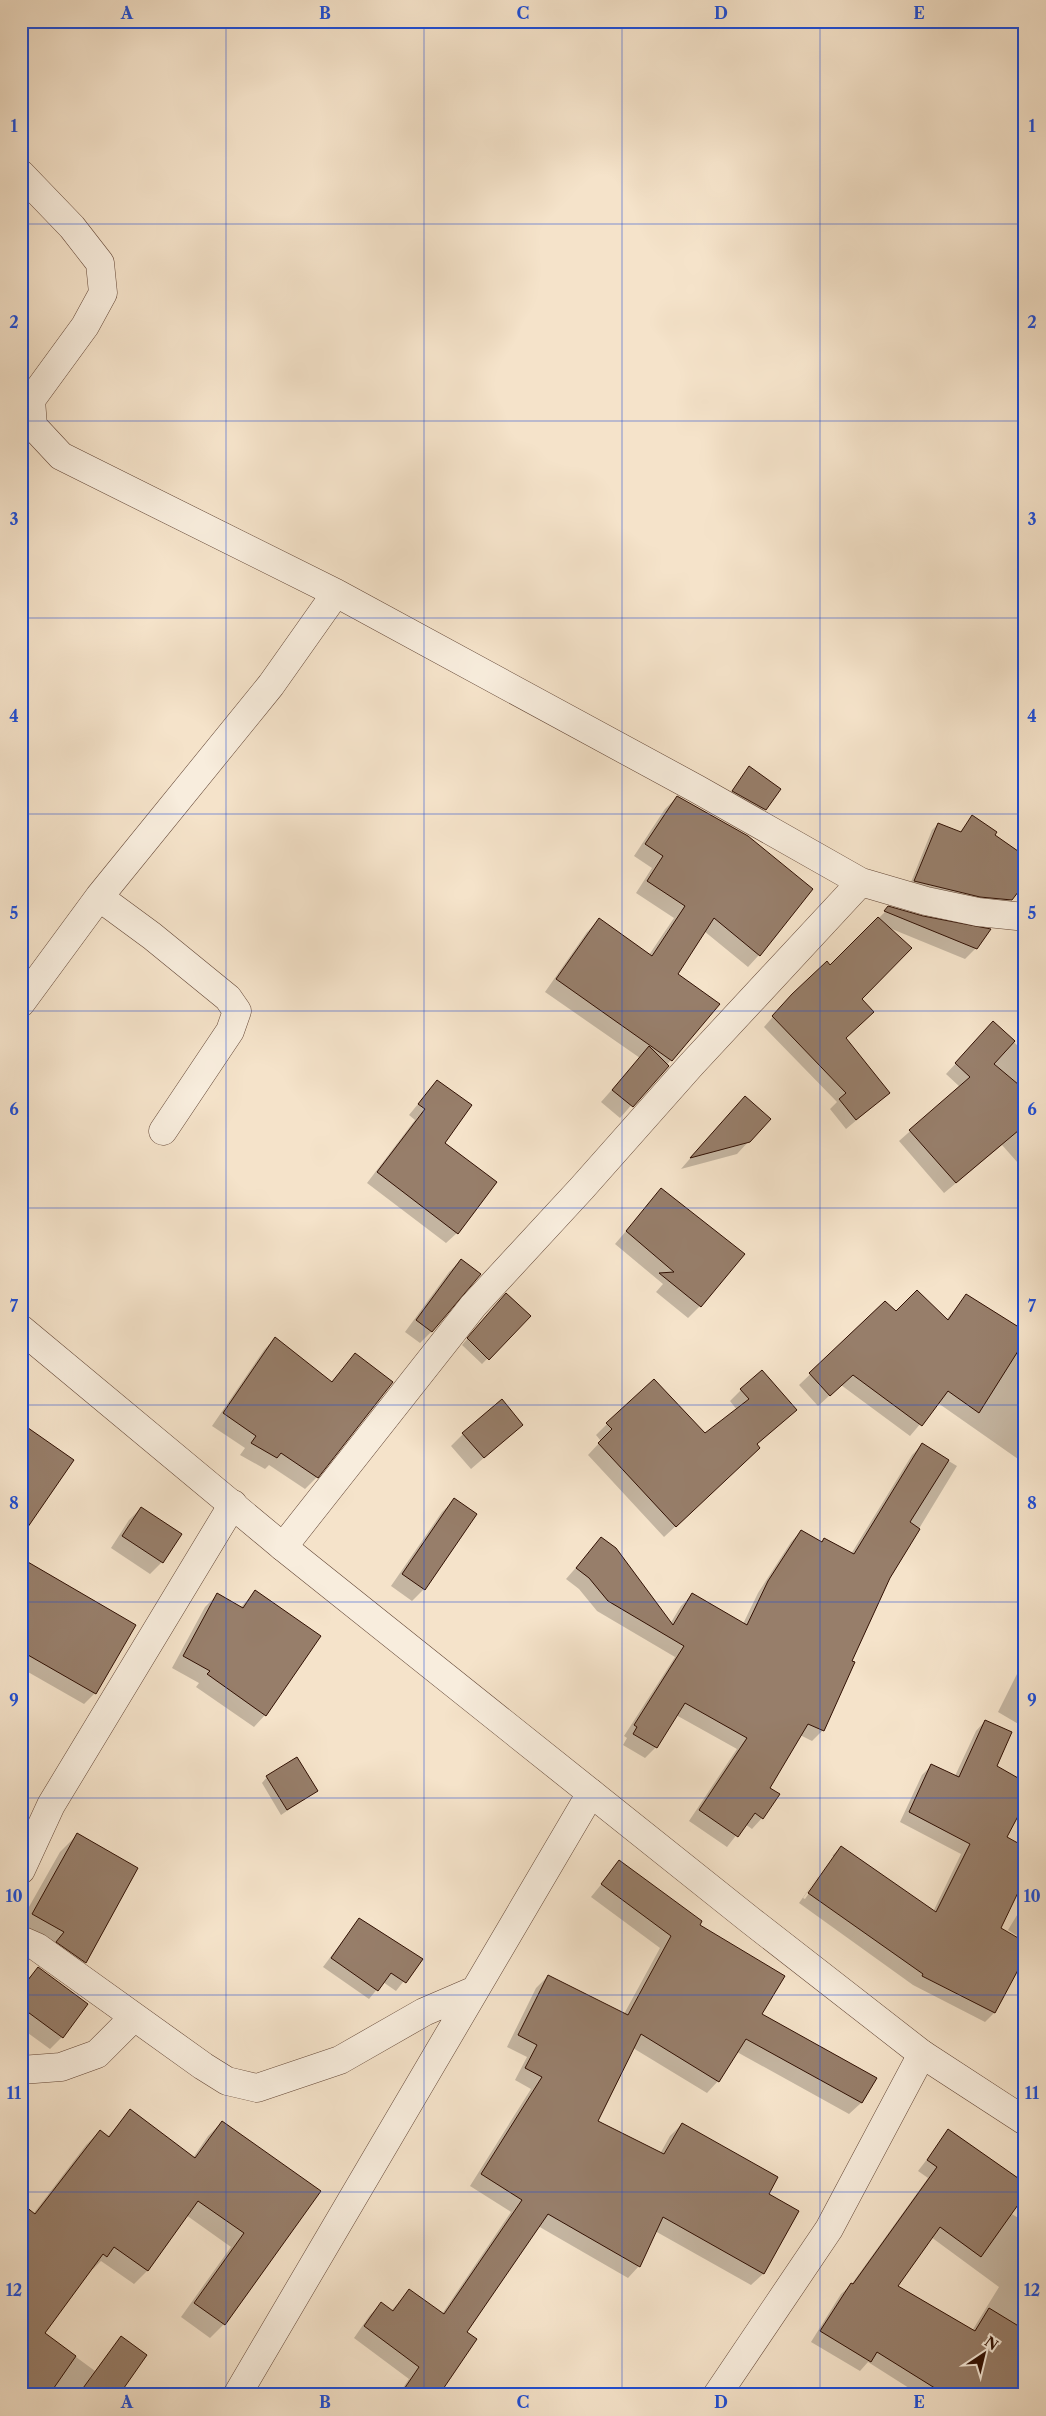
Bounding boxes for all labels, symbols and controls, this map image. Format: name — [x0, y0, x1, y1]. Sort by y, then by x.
text: A — [120, 3, 134, 23]
text: B — [319, 3, 331, 23]
text: C — [517, 3, 529, 23]
text: D — [714, 3, 728, 23]
text: E — [913, 3, 925, 23]
text: 1 — [10, 116, 18, 136]
text: 1 — [1028, 116, 1036, 136]
text: 2 — [9, 312, 19, 332]
text: 2 — [1027, 312, 1037, 332]
text: 3 — [9, 509, 19, 529]
text: 3 — [1027, 509, 1037, 529]
text: 4 — [9, 706, 19, 726]
text: 4 — [1027, 706, 1037, 726]
text: 5 — [10, 903, 19, 923]
text: 5 — [1028, 903, 1037, 923]
text: 6 — [9, 1099, 19, 1119]
text: 6 — [1027, 1099, 1037, 1119]
text: 7 — [10, 1296, 19, 1316]
text: 7 — [1028, 1296, 1037, 1316]
text: 8 — [9, 1493, 19, 1513]
text: 8 — [1027, 1493, 1037, 1513]
text: 9 — [9, 1690, 19, 1710]
text: 9 — [1027, 1690, 1037, 1710]
text: 10 — [5, 1886, 23, 1906]
text: 10 — [1023, 1886, 1041, 1906]
text: 11 — [7, 2083, 22, 2103]
text: 11 — [1025, 2083, 1040, 2103]
text: 12 — [6, 2280, 22, 2300]
text: 12 — [1024, 2280, 1040, 2300]
north arrow — [958, 2328, 1008, 2378]
text: N — [981, 2332, 1002, 2354]
text: A — [120, 2392, 134, 2412]
text: B — [319, 2392, 331, 2412]
text: C — [517, 2392, 529, 2412]
text: D — [714, 2392, 728, 2412]
text: E — [913, 2392, 925, 2412]

